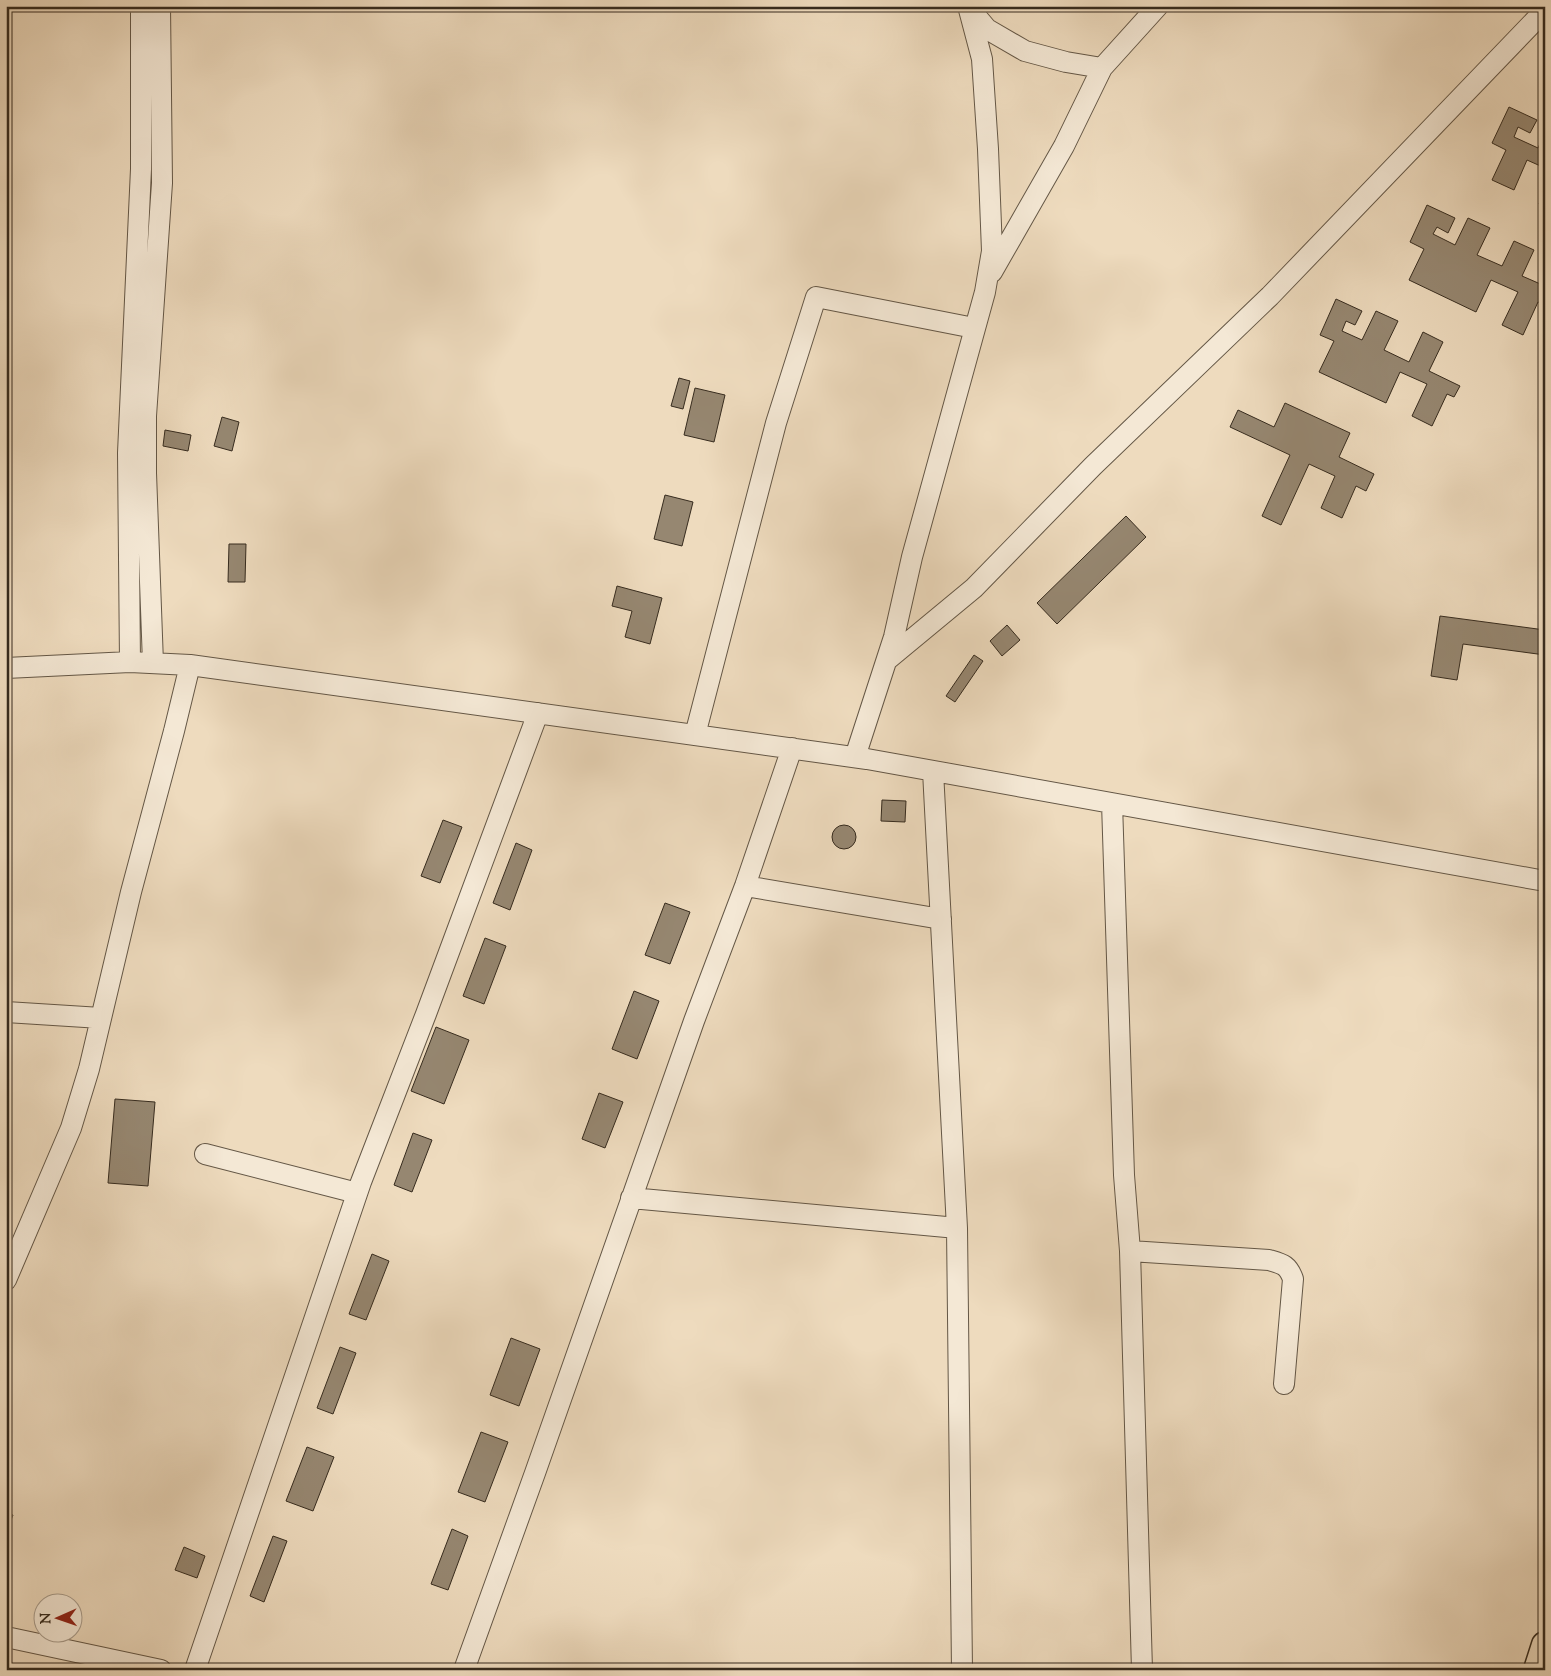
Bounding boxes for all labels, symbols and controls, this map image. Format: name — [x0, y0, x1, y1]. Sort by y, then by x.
north arrow — [32, 1594, 82, 1644]
text: N — [37, 1612, 57, 1624]

